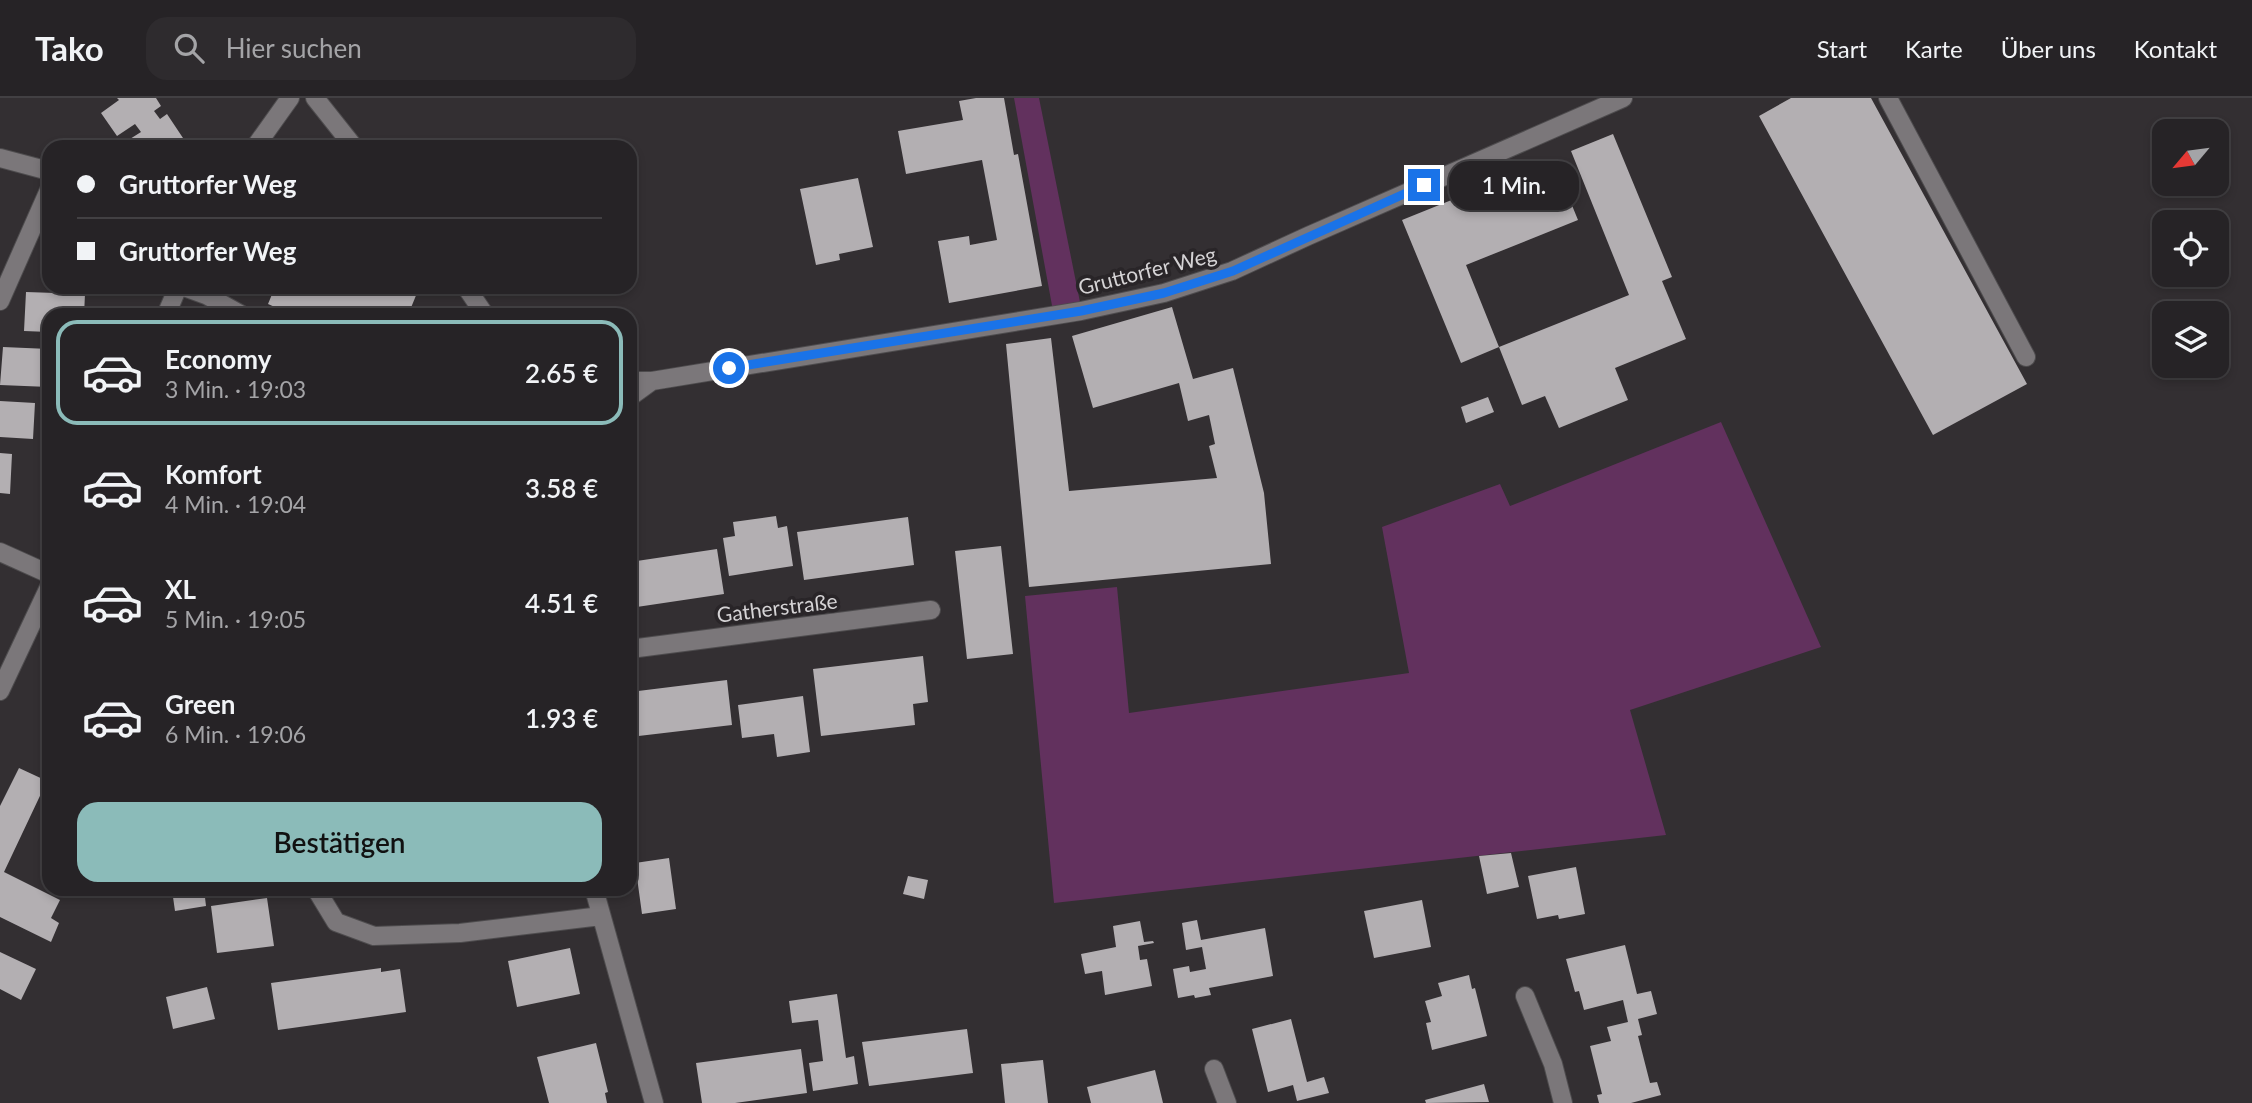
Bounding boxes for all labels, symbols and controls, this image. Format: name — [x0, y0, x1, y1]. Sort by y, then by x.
search box — [146, 17, 636, 80]
text: Tako — [35, 28, 104, 68]
icon: search — [170, 29, 208, 67]
text: Hier suchen — [226, 32, 362, 64]
text: Start — [1817, 34, 1867, 63]
text: Karte — [1905, 34, 1963, 63]
text: Über uns — [2001, 34, 2096, 63]
text: Kontakt — [2134, 34, 2217, 63]
north arrow — [2152, 119, 2230, 196]
map controls — [2152, 119, 2229, 378]
callout: 1 Min. — [1448, 160, 1578, 210]
text: Gruttorfer Weg — [119, 168, 296, 200]
route end — [1408, 169, 1440, 201]
text: 1 Min. — [1482, 171, 1546, 199]
button: locate — [2152, 210, 2229, 287]
text: Gruttorfer Weg — [119, 235, 296, 267]
street label: Gruttorfer Weg — [1075, 241, 1219, 299]
button: layers — [2152, 301, 2229, 378]
icon: car — [81, 341, 144, 404]
text: Economy — [165, 343, 271, 375]
route start — [713, 352, 745, 384]
text: 2.65 € — [525, 357, 598, 389]
text: 3 Min. · 19:03 — [165, 375, 306, 403]
icon: car — [81, 456, 144, 519]
text: Komfort — [165, 458, 262, 490]
text: 3.58 € — [525, 472, 598, 504]
text: 4 Min. · 19:04 — [165, 490, 306, 518]
icon: car — [81, 571, 144, 634]
text: XL — [165, 573, 196, 605]
text: 4.51 € — [525, 587, 598, 619]
street label: Gatherstraße — [715, 587, 839, 627]
text: 5 Min. · 19:05 — [165, 605, 306, 633]
icon: car — [81, 686, 144, 749]
text: Green — [165, 688, 235, 720]
text: 1.93 € — [525, 702, 598, 734]
text: 6 Min. · 19:06 — [165, 720, 306, 748]
button: Bestätigen — [77, 802, 602, 882]

